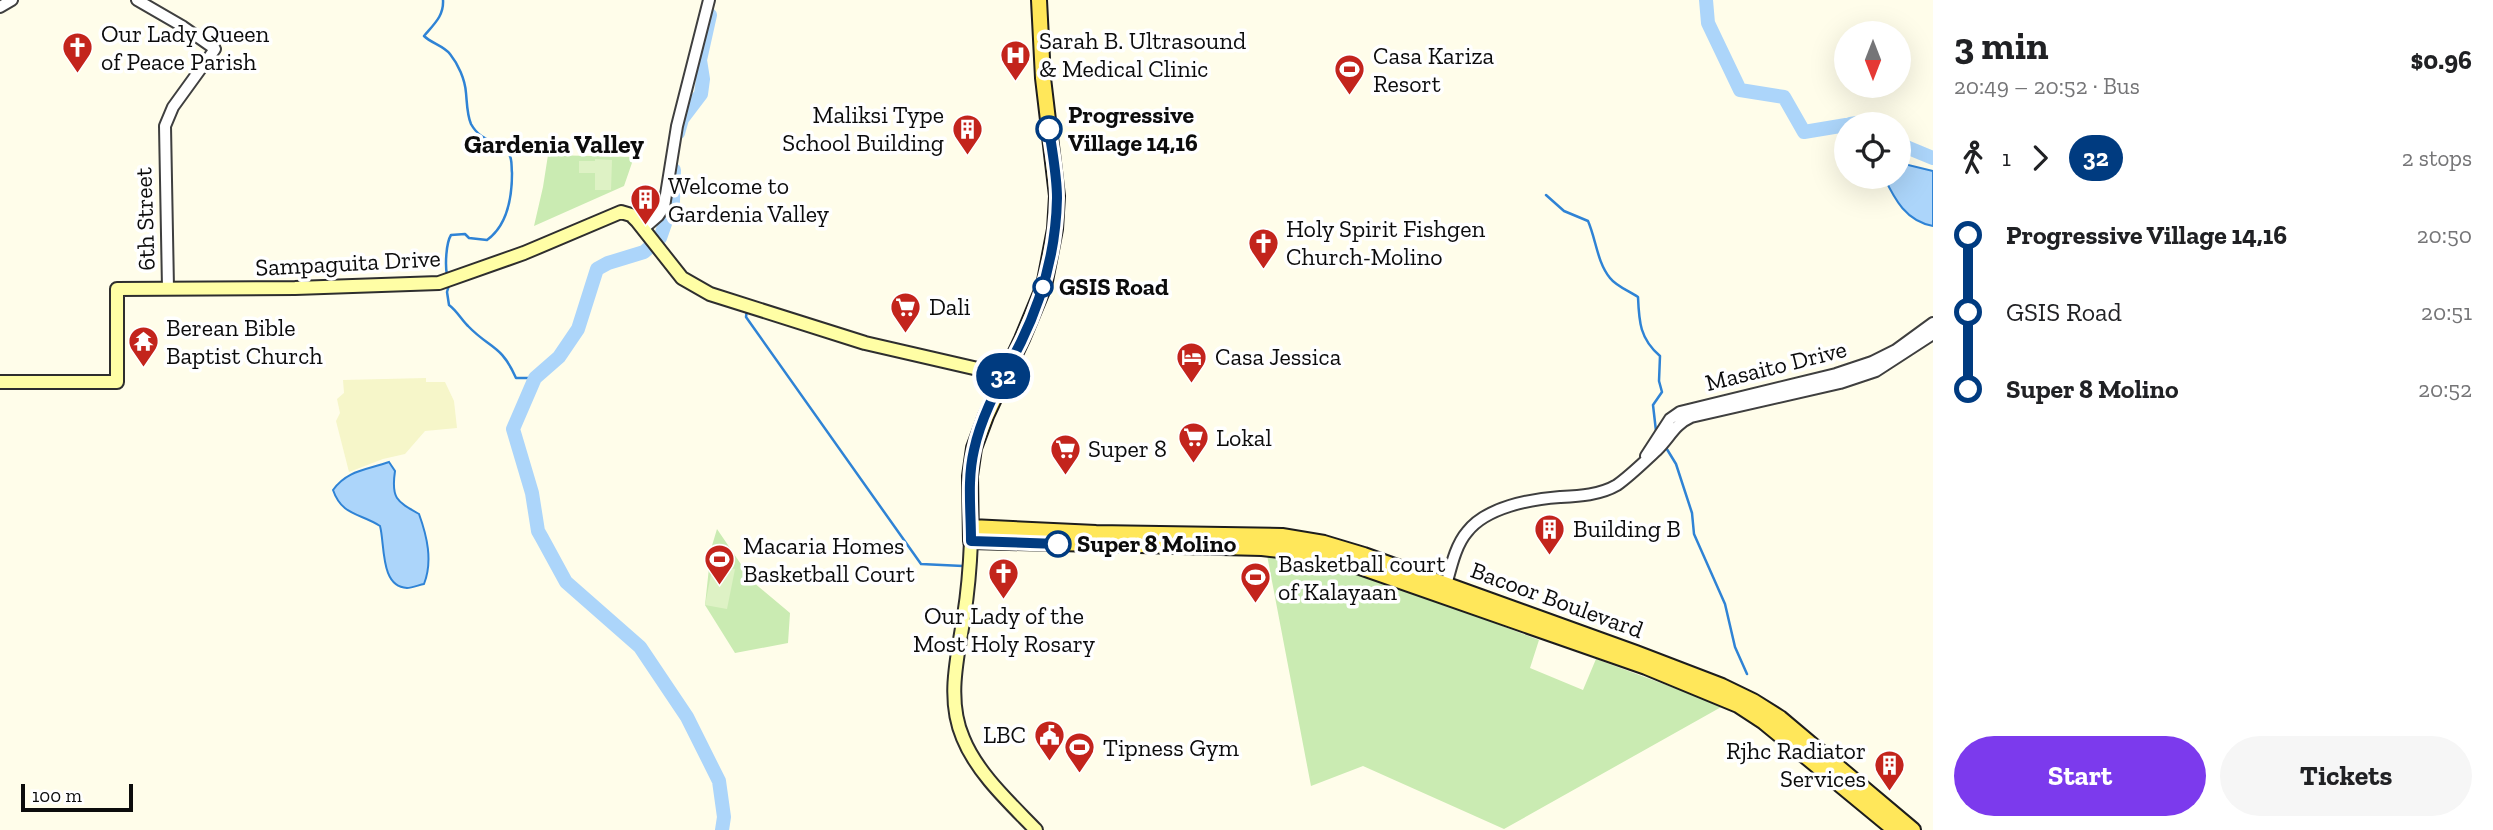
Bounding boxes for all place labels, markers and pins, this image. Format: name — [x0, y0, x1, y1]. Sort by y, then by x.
place label: Our Lady Queen of Peace Parish — [101, 19, 270, 76]
place label: Sarah B. Ultrasound & Medical Clinic — [1039, 26, 1246, 83]
church icon: Our Lady Queen of Peace Parish — [61, 31, 95, 75]
hospital icon: Sarah B. Ultrasound & Medical Clinic — [999, 38, 1033, 82]
place label: Casa Kariza Resort — [1373, 41, 1495, 98]
sports icon: Casa Kariza Resort — [1333, 53, 1367, 97]
place label: Maliksi Type School Building — [782, 100, 944, 157]
place label: Progressive Village 14,16 — [1068, 100, 1198, 157]
building icon: Maliksi Type School Building — [950, 112, 984, 156]
marker: Progressive Village 14,16 — [1036, 116, 1062, 142]
place label: Welcome to Gardenia Valley — [668, 171, 830, 228]
building icon: Welcome to Gardenia Valley — [628, 183, 662, 227]
place label: Holy Spirit Fishgen Church-Molino — [1286, 214, 1485, 271]
church icon: Holy Spirit Fishgen Church-Molino — [1246, 226, 1280, 270]
place label: GSIS Road — [1059, 272, 1169, 301]
marker: GSIS Road — [1033, 277, 1053, 297]
supermarket icon: Dali — [889, 290, 923, 334]
place label: Dali — [929, 292, 971, 321]
place label: Berean Bible Baptist Church — [166, 313, 323, 370]
temple icon: Berean Bible Baptist Church — [126, 325, 160, 369]
hotel icon: Casa Jessica — [1175, 340, 1209, 384]
place label: Casa Jessica — [1215, 342, 1342, 371]
supermarket icon: Lokal — [1176, 421, 1210, 465]
place label: Lokal — [1216, 423, 1272, 452]
supermarket icon: Super 8 — [1048, 432, 1082, 476]
place label: Super 8 — [1088, 434, 1167, 463]
building icon: Building B — [1533, 512, 1567, 556]
place label: Building B — [1573, 514, 1681, 543]
place label: Super 8 Molino — [1077, 529, 1237, 558]
place label: Macaria Homes Basketball Court — [743, 531, 915, 588]
marker: Super 8 Molino — [1045, 531, 1071, 557]
sports icon: Macaria Homes Basketball Court — [703, 543, 737, 587]
place label: Basketball court of Kalayaan — [1278, 549, 1445, 606]
church icon: Our Lady of the Most Holy Rosary — [987, 557, 1021, 601]
sports icon: Basketball court of Kalayaan — [1238, 561, 1272, 605]
place label: Our Lady of the Most Holy Rosary — [913, 601, 1096, 658]
public building icon: LBC — [1032, 718, 1066, 762]
place label: LBC — [983, 720, 1026, 749]
sports icon: Tipness Gym — [1063, 731, 1097, 775]
place label: Tipness Gym — [1103, 733, 1239, 762]
place label: Rjhc Radiator Services — [1726, 736, 1866, 793]
building icon: Rjhc Radiator Services — [1872, 748, 1906, 792]

